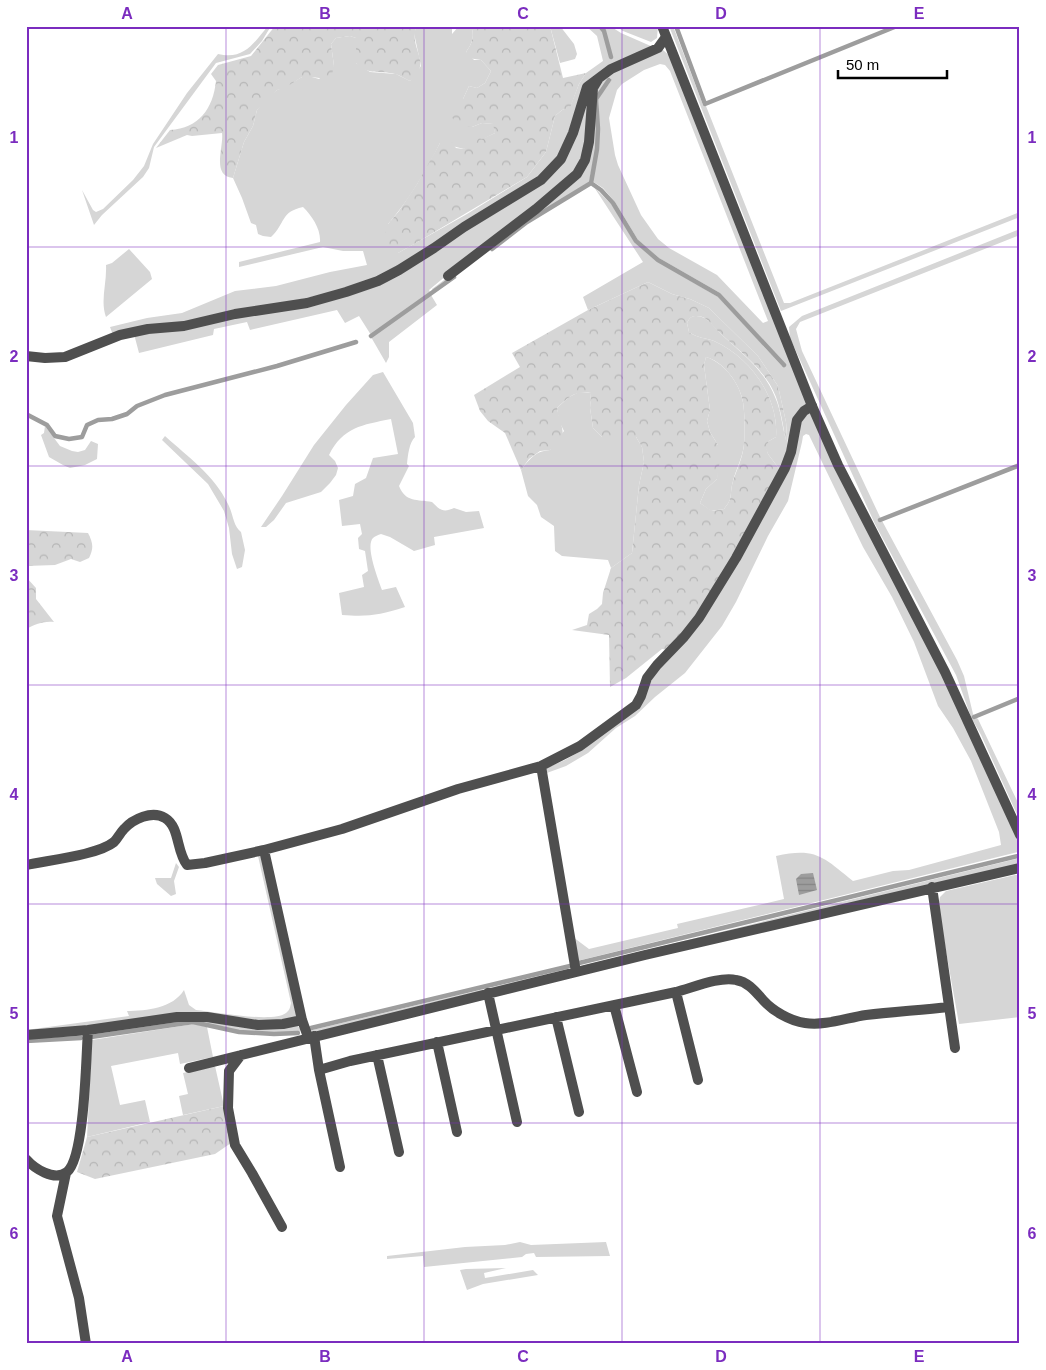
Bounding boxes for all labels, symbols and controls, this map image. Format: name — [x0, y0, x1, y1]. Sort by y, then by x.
text: A — [121, 5, 133, 22]
text: B — [319, 5, 331, 22]
text: C — [517, 5, 529, 22]
text: D — [715, 5, 727, 22]
text: E — [914, 5, 925, 22]
scale bar — [838, 48, 947, 80]
text: 50 m — [846, 56, 879, 73]
text: 1 — [10, 129, 19, 146]
text: 1 — [1028, 129, 1037, 146]
text: 2 — [10, 348, 19, 365]
text: 2 — [1028, 348, 1037, 365]
text: 3 — [10, 567, 19, 584]
text: 3 — [1028, 567, 1037, 584]
text: 4 — [10, 786, 19, 803]
text: 4 — [1028, 786, 1037, 803]
text: 5 — [10, 1005, 19, 1022]
text: 5 — [1028, 1005, 1037, 1022]
text: 6 — [10, 1225, 19, 1242]
text: 6 — [1028, 1225, 1037, 1242]
text: A — [121, 1348, 133, 1365]
text: B — [319, 1348, 331, 1365]
text: C — [517, 1348, 529, 1365]
text: D — [715, 1348, 727, 1365]
text: E — [914, 1348, 925, 1365]

